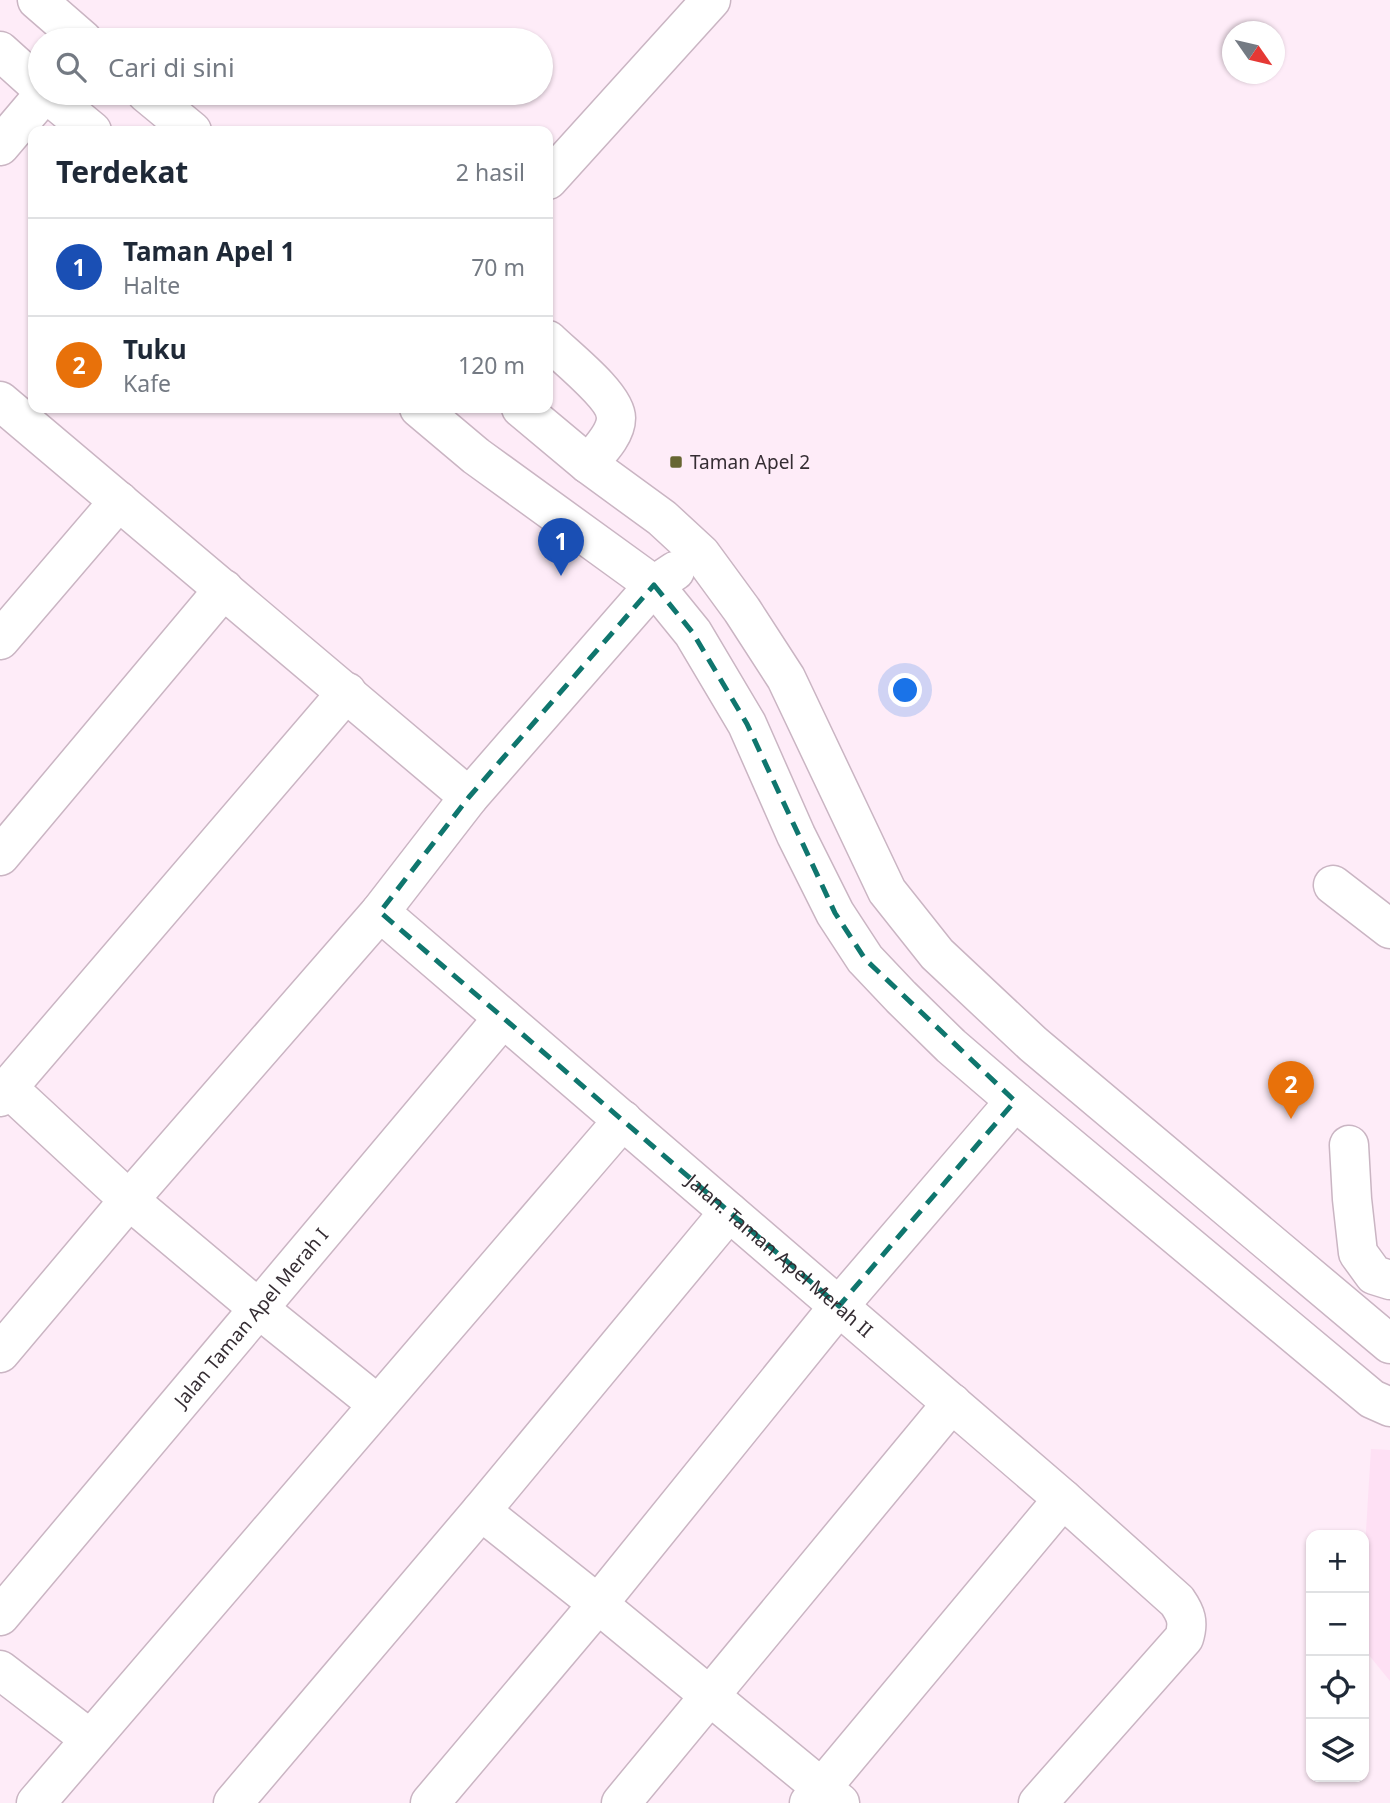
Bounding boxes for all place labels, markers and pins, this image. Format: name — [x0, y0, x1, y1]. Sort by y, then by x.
place label: Taman Apel 2 — [690, 449, 810, 475]
marker: Taman Apel 2 — [668, 454, 684, 470]
pin: 1 — [538, 518, 584, 576]
pin: 2 — [1268, 1061, 1314, 1119]

